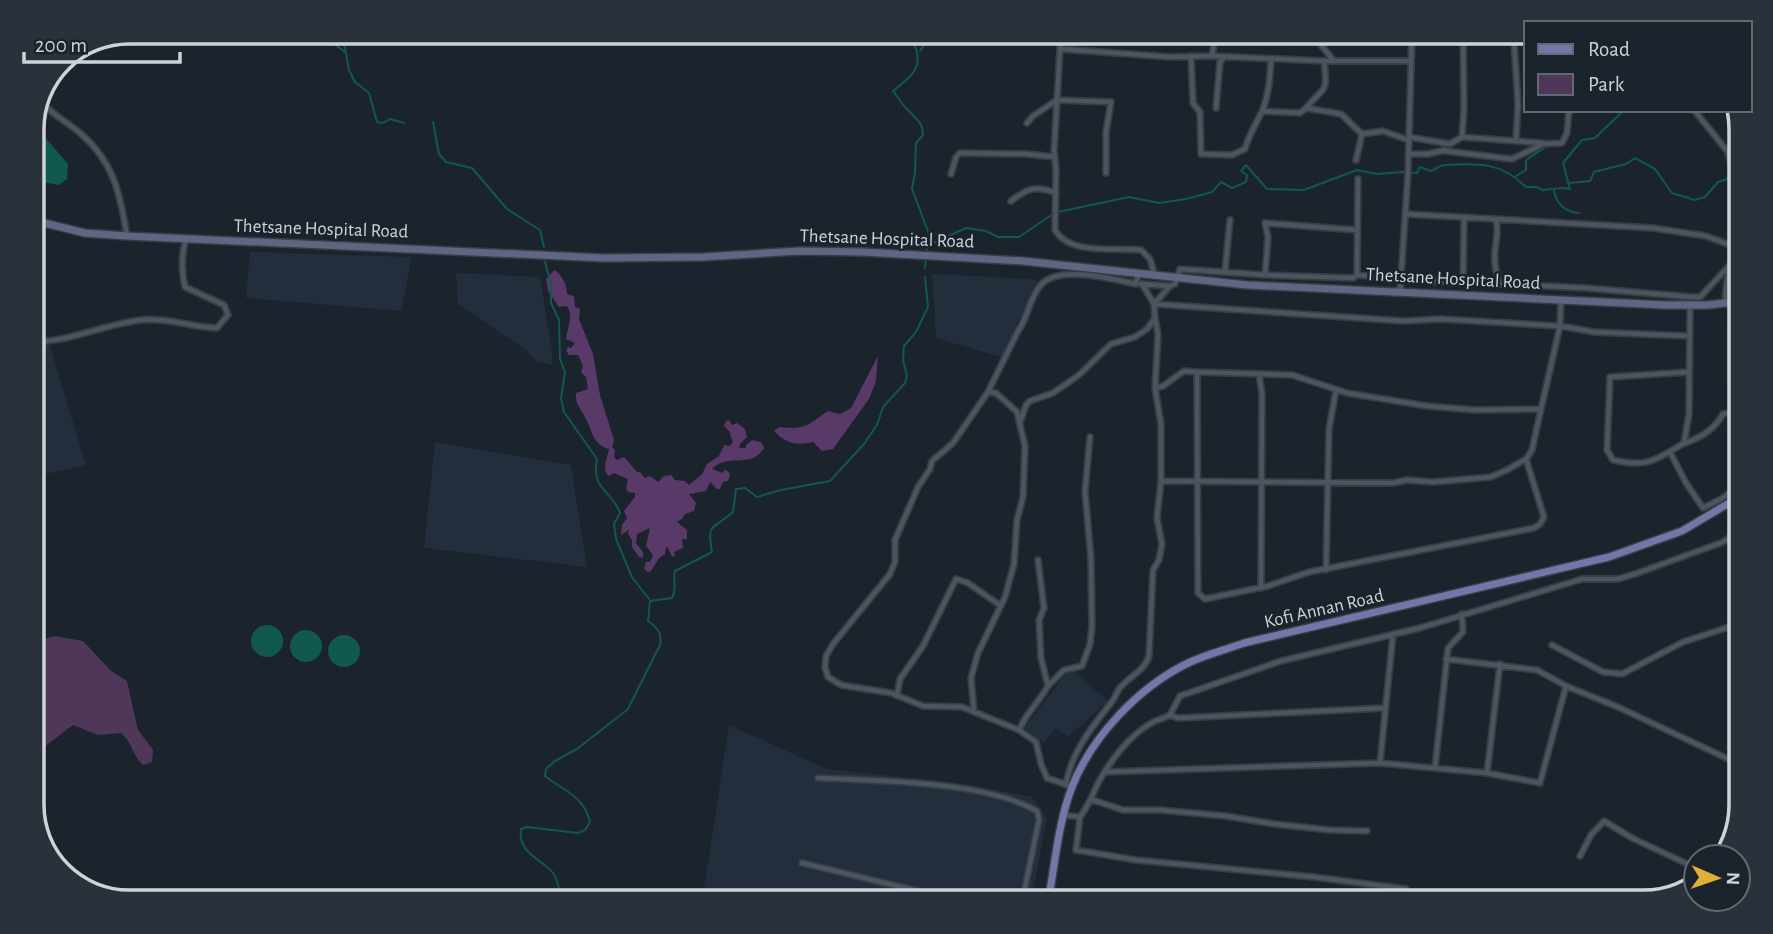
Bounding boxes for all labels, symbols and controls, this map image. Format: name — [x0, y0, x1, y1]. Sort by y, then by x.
scale bar — [24, 21, 180, 65]
legend — [1524, 21, 1752, 112]
text: 200 m — [35, 35, 87, 56]
text: Road — [1588, 39, 1630, 60]
text: Park — [1588, 74, 1625, 95]
street label: Thetsane Hospital Road — [233, 216, 409, 242]
street label: Thetsane Hospital Road — [799, 226, 975, 252]
street label: Thetsane Hospital Road — [1365, 265, 1541, 293]
street label: Kofi Annan Road — [1262, 586, 1386, 632]
north arrow — [1682, 843, 1752, 913]
text: N — [1723, 872, 1742, 885]

